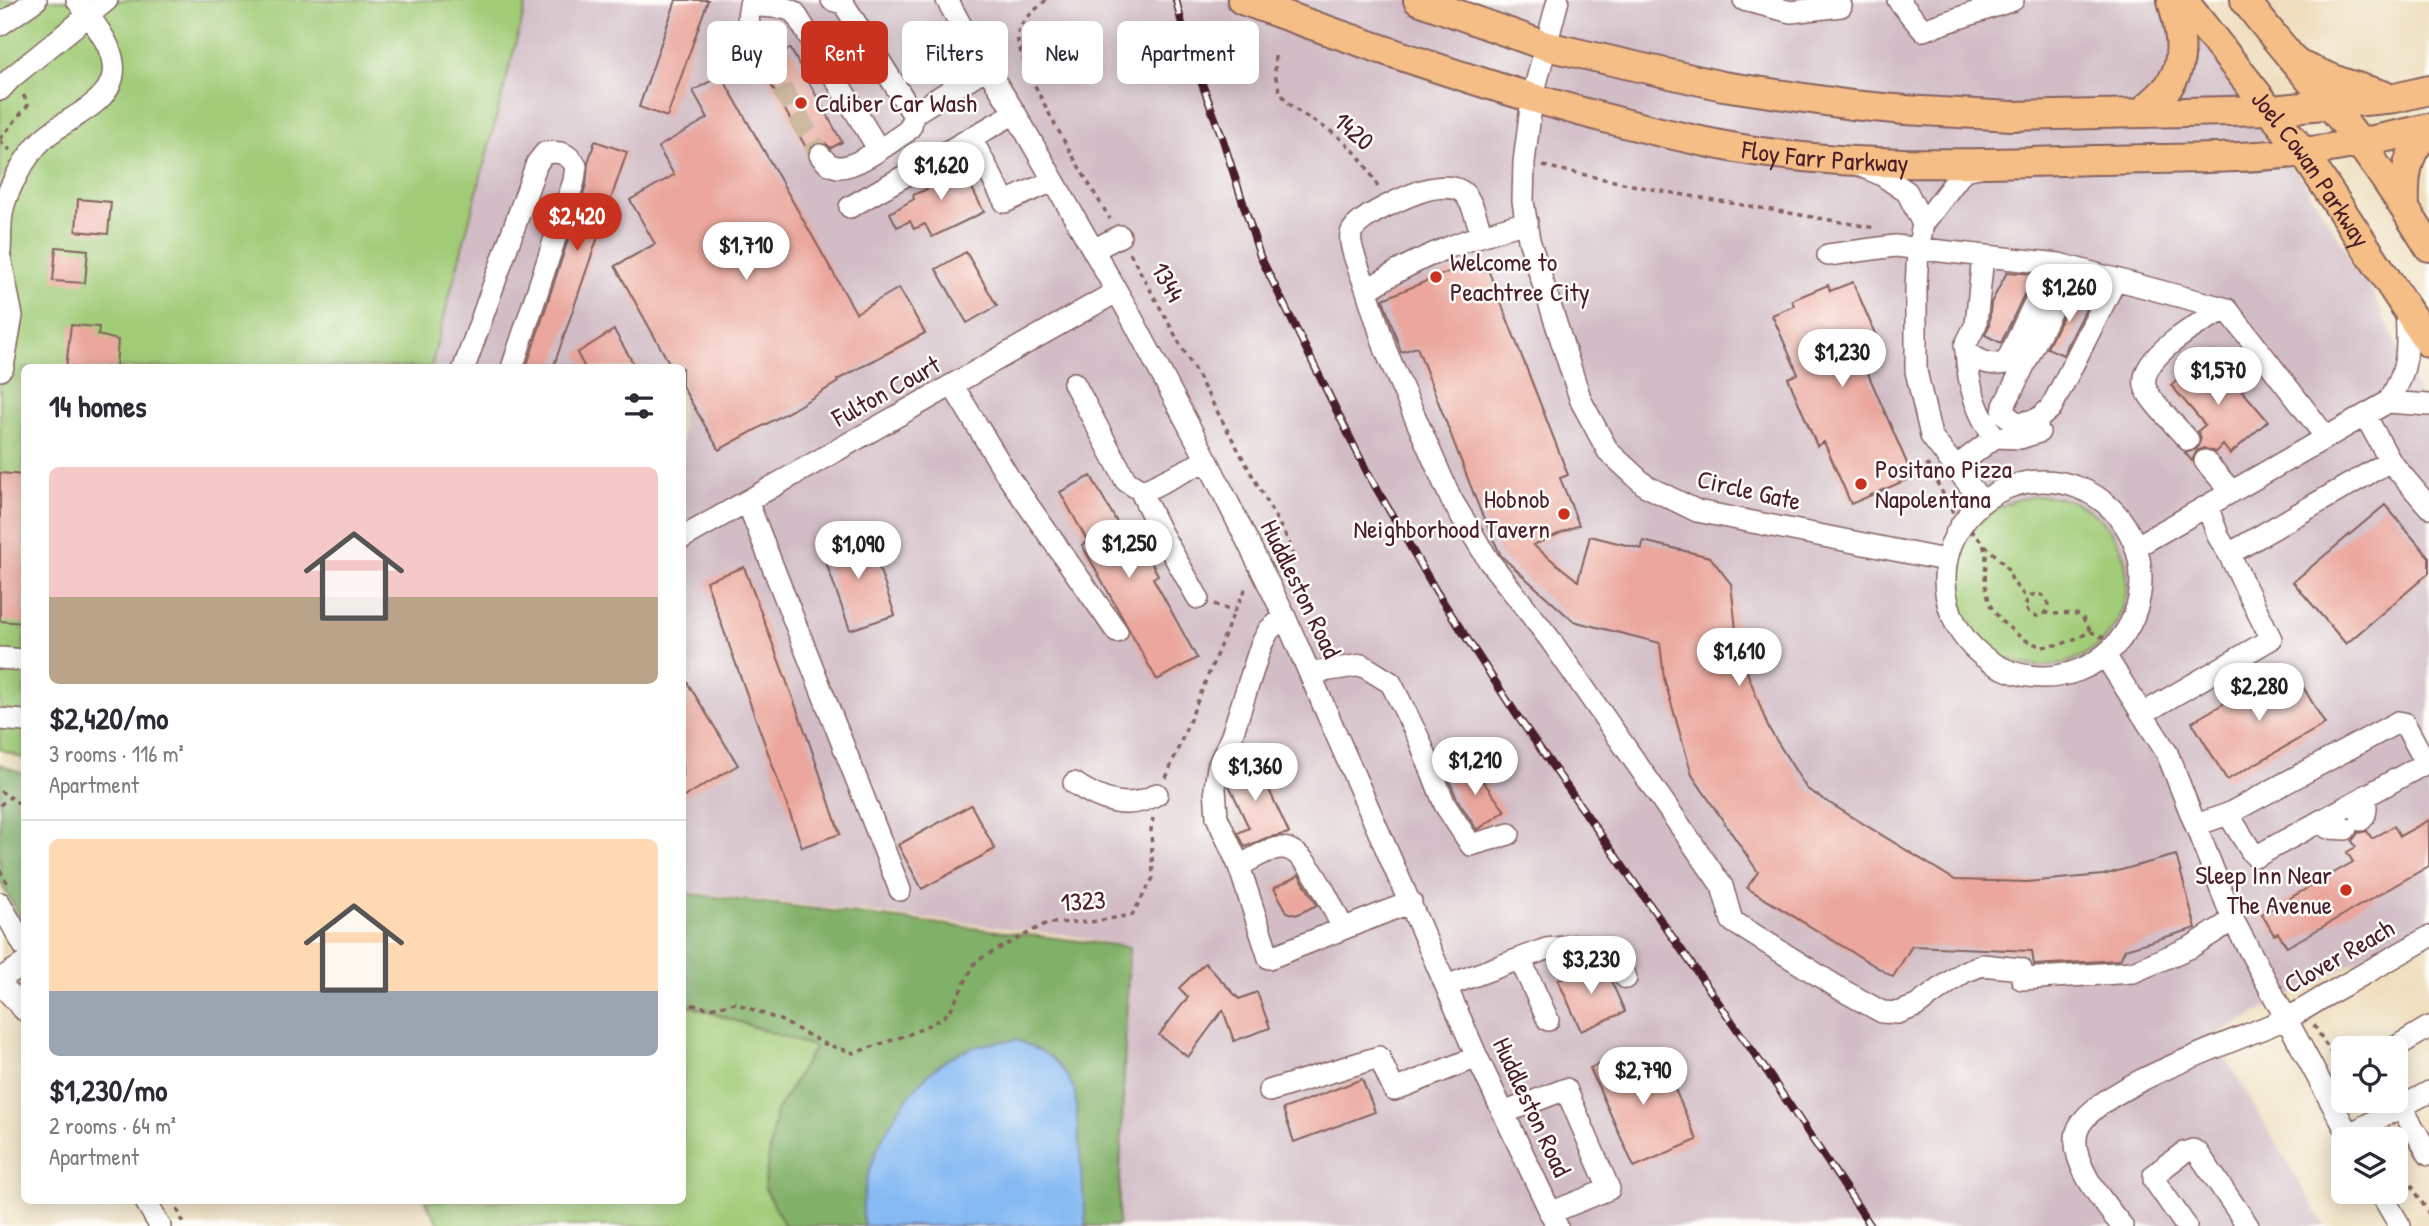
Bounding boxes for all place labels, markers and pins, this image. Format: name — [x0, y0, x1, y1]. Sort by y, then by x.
place label: Caliber Car Wash — [815, 85, 977, 120]
marker: Caliber Car Wash — [793, 95, 809, 111]
pin: $1,620 — [884, 142, 998, 202]
pin: $2,420 — [520, 194, 634, 253]
pin: $1,710 — [689, 222, 803, 282]
place label: Welcome to Peachtree City — [1450, 244, 1590, 309]
pin: $1,260 — [2012, 264, 2126, 324]
marker: Welcome to Peachtree City — [1428, 269, 1444, 285]
pin: $1,230 — [1785, 330, 1899, 389]
pin: $1,570 — [2161, 348, 2275, 407]
place label: Positano Pizza Napolentana — [1875, 451, 2012, 516]
marker: Positano Pizza Napolentana — [1853, 476, 1869, 492]
place label: Hobnob Neighborhood Tavern — [1353, 481, 1550, 546]
marker: Hobnob Neighborhood Tavern — [1556, 506, 1572, 522]
pin: $1,250 — [1072, 520, 1186, 580]
pin: $1,090 — [801, 522, 915, 581]
pin: $1,610 — [1682, 628, 1796, 688]
pin: $2,280 — [2202, 664, 2316, 723]
pin: $1,210 — [1418, 738, 1532, 797]
pin: $1,360 — [1198, 744, 1312, 803]
place label: Sleep Inn Near The Avenue — [2195, 857, 2332, 922]
marker: Sleep Inn Near The Avenue — [2338, 882, 2354, 898]
pin: $3,230 — [1534, 936, 1648, 996]
pin: $2,790 — [1586, 1048, 1700, 1107]

